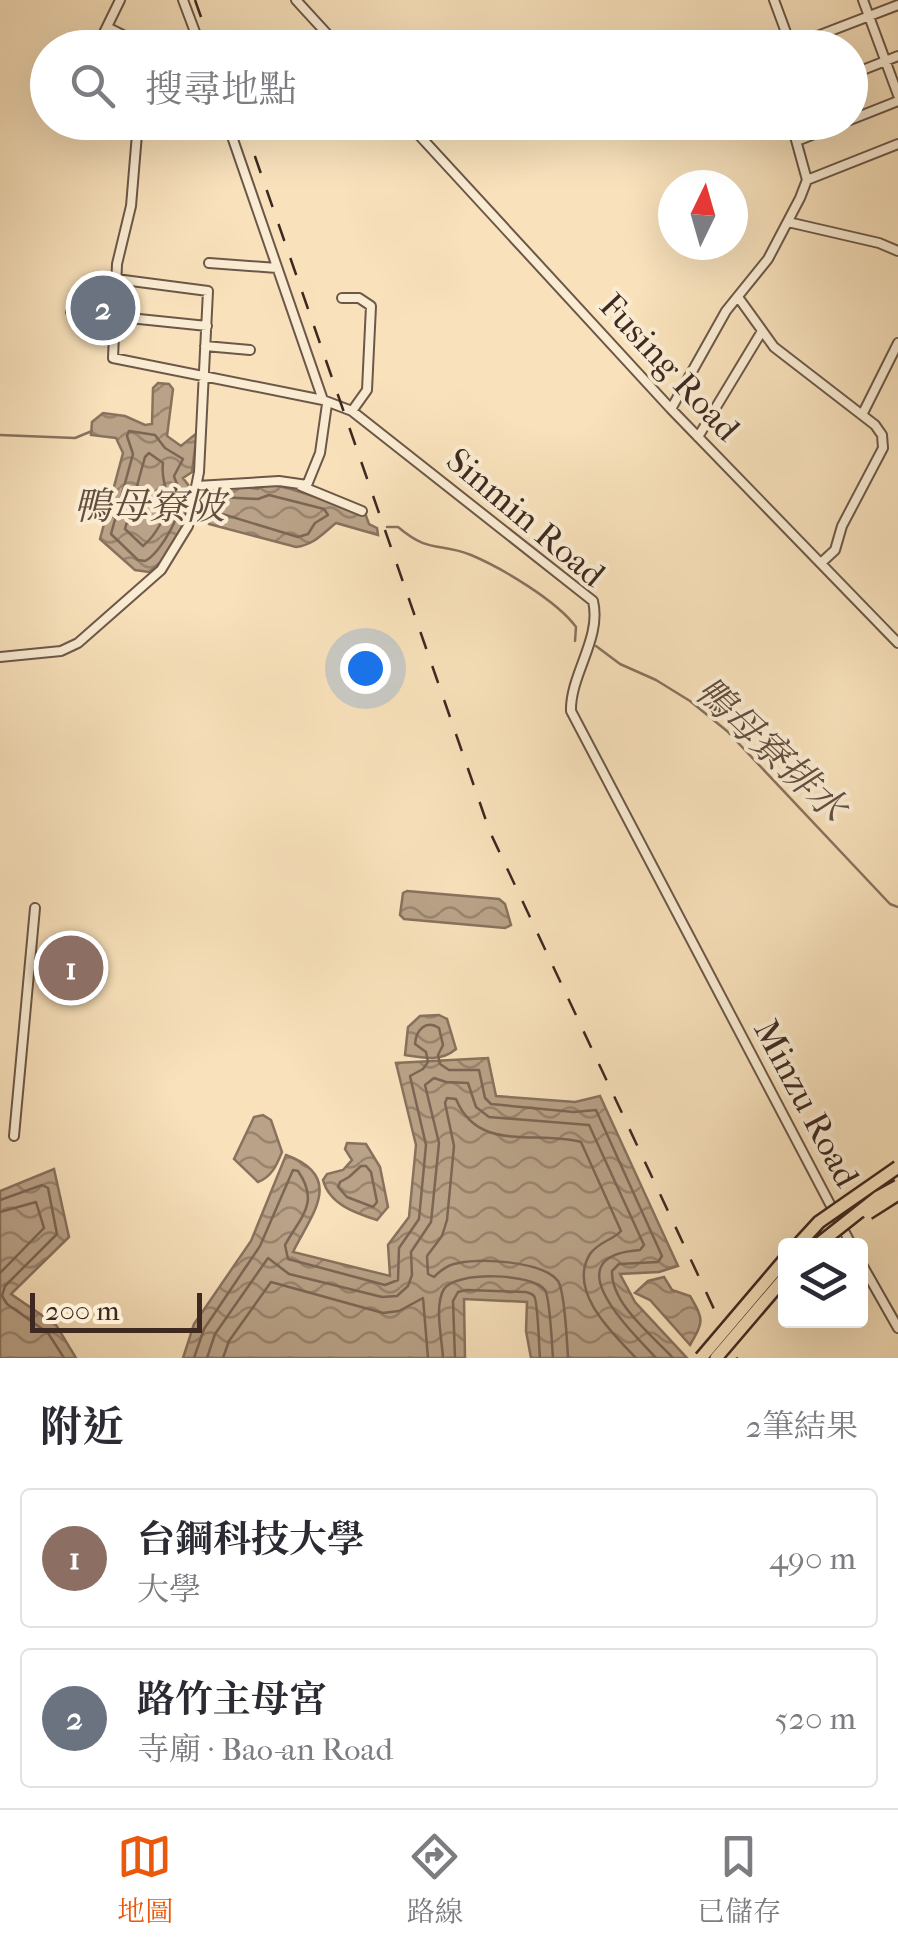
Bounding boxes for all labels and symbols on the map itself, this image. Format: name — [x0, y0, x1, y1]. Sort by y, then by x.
north arrow — [658, 170, 748, 260]
pin: 2 — [70, 270, 136, 346]
street label: Fusing Road — [591, 285, 749, 450]
street label: Sinmin Road — [438, 439, 614, 596]
water label: 鴨母寮陂 — [73, 484, 230, 529]
your location — [340, 643, 391, 694]
water label: 鴨母寮排水 — [686, 668, 858, 833]
pin: 1 — [38, 930, 104, 1006]
street label: Minzu Road — [745, 1013, 868, 1195]
scale bar — [30, 1288, 202, 1332]

